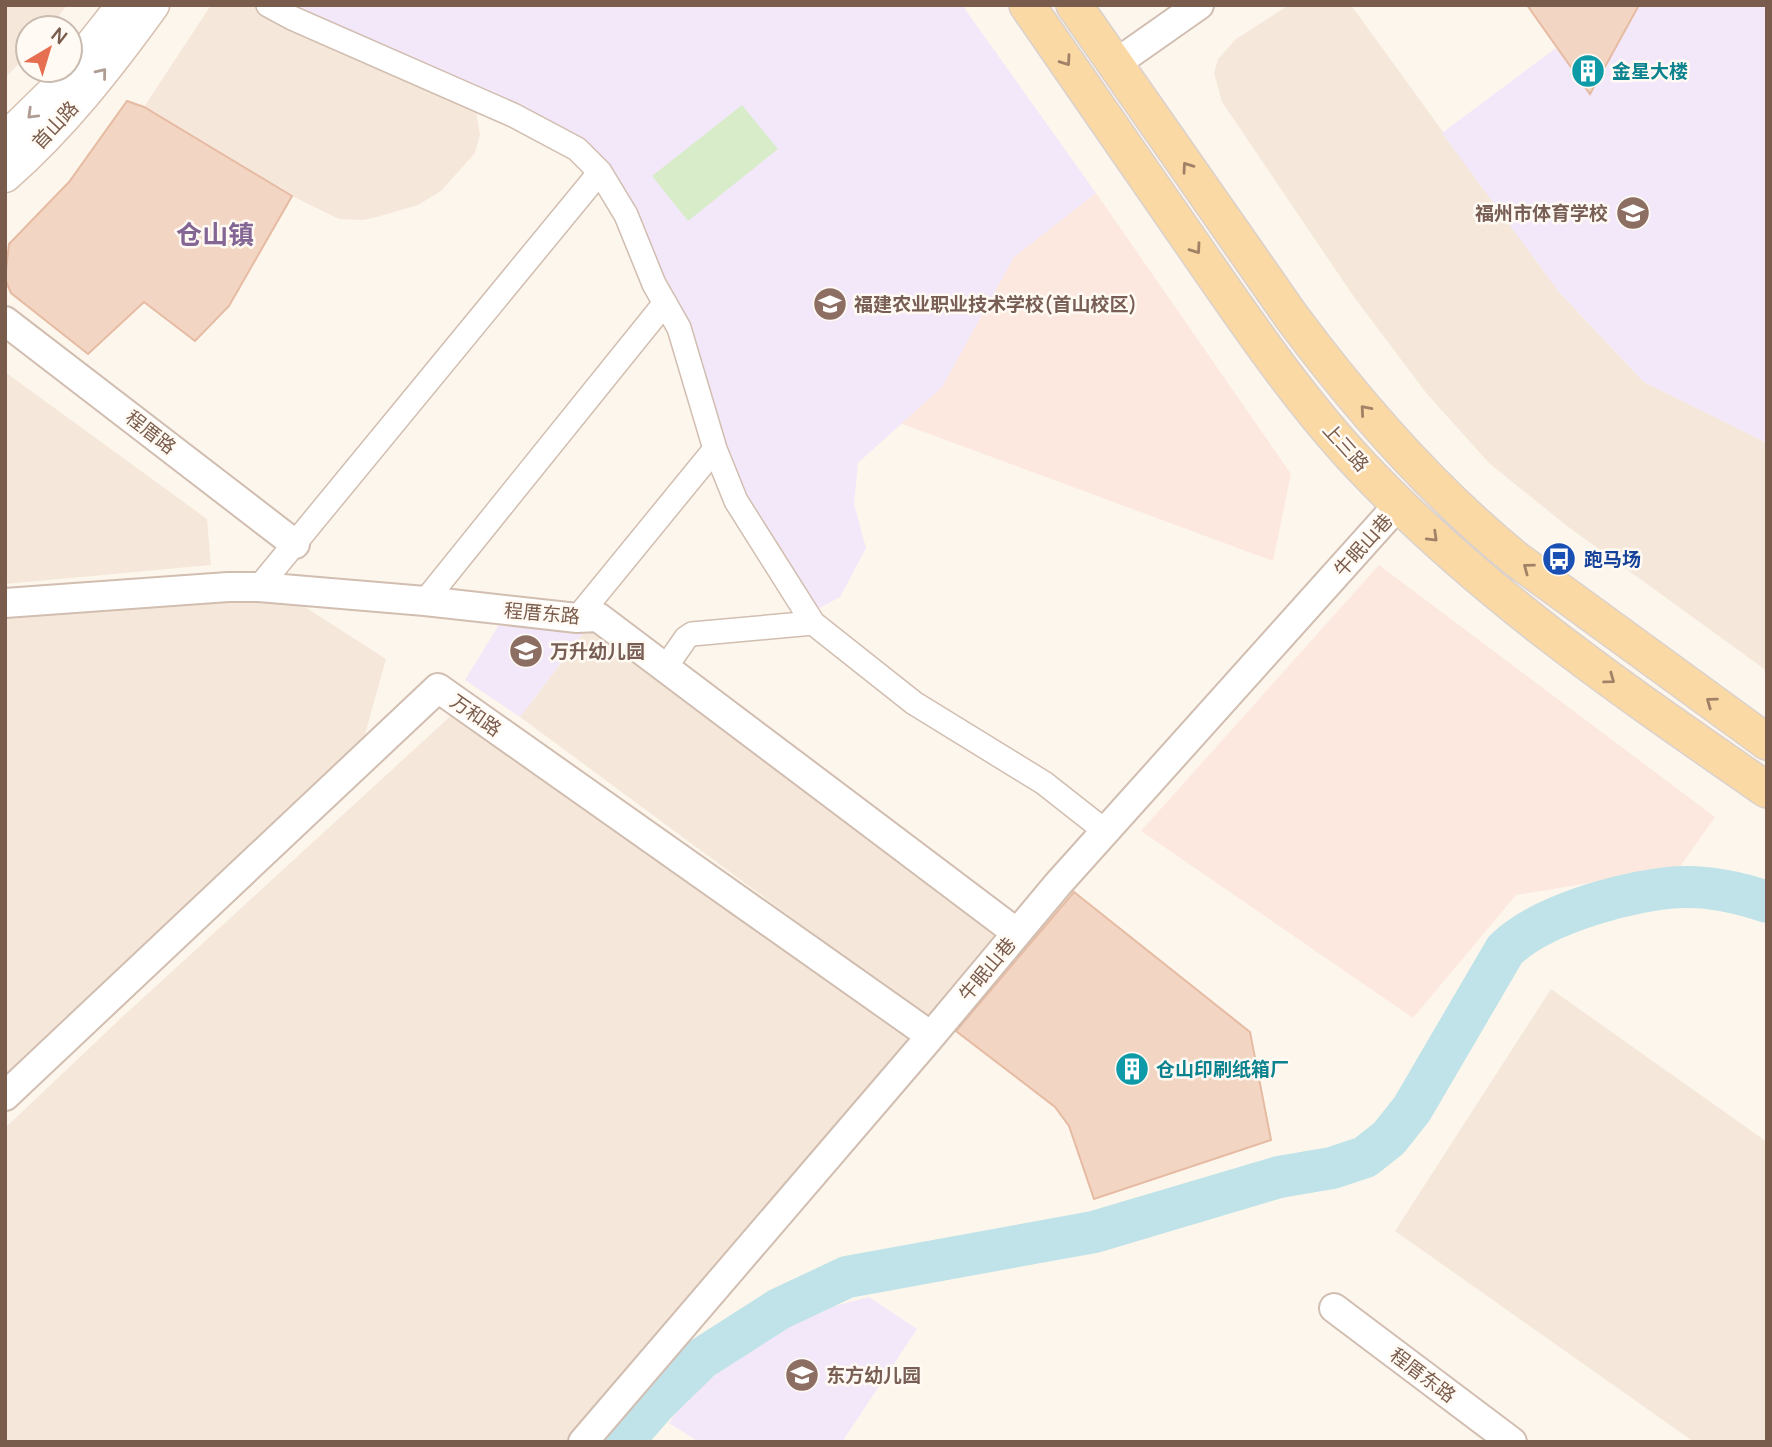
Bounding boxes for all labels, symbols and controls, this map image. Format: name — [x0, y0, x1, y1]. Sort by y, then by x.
north arrow — [14, 14, 84, 84]
text: N — [46, 21, 73, 50]
building icon: 金星大楼 — [1569, 52, 1607, 90]
one-way arrow — [1058, 53, 1070, 66]
place label: 金星大楼 — [1612, 58, 1688, 84]
one-way arrow — [94, 68, 107, 80]
street label: 首山路 — [26, 95, 84, 155]
one-way arrow — [27, 105, 40, 118]
one-way arrow — [1183, 162, 1195, 175]
school or university icon: 福州市体育学校 — [1614, 194, 1652, 232]
place label: 福州市体育学校 — [1475, 200, 1608, 226]
district label: 仓山镇 — [176, 216, 254, 252]
one-way arrow — [1187, 241, 1200, 254]
school or university icon: 福建农业职业技术学校(首山校区) — [811, 285, 849, 323]
place label: 福建农业职业技术学校(首山校区) — [854, 291, 1137, 317]
street label: 程厝路 — [121, 404, 181, 460]
one-way arrow — [1361, 405, 1373, 418]
street label: 上三路 — [1317, 417, 1375, 477]
street label: 牛眠山巷 — [1328, 508, 1398, 582]
one-way arrow — [1425, 529, 1438, 541]
bus stop icon: 跑马场 — [1540, 540, 1578, 578]
place label: 跑马场 — [1584, 546, 1641, 572]
one-way arrow — [1523, 564, 1535, 576]
street label: 程厝东路 — [503, 597, 581, 629]
school or university icon: 万升幼儿园 — [507, 632, 545, 670]
place label: 万升幼儿园 — [550, 638, 645, 664]
one-way arrow — [1602, 671, 1615, 683]
street label: 万和路 — [445, 688, 507, 742]
one-way arrow — [1706, 698, 1719, 711]
street label: 牛眠山巷 — [953, 932, 1021, 1006]
building icon: 仓山印刷纸箱厂 — [1113, 1050, 1151, 1088]
place label: 仓山印刷纸箱厂 — [1156, 1056, 1289, 1082]
street label: 程厝东路 — [1385, 1342, 1461, 1408]
school or university icon: 东方幼儿园 — [783, 1356, 821, 1394]
place label: 东方幼儿园 — [826, 1362, 921, 1388]

